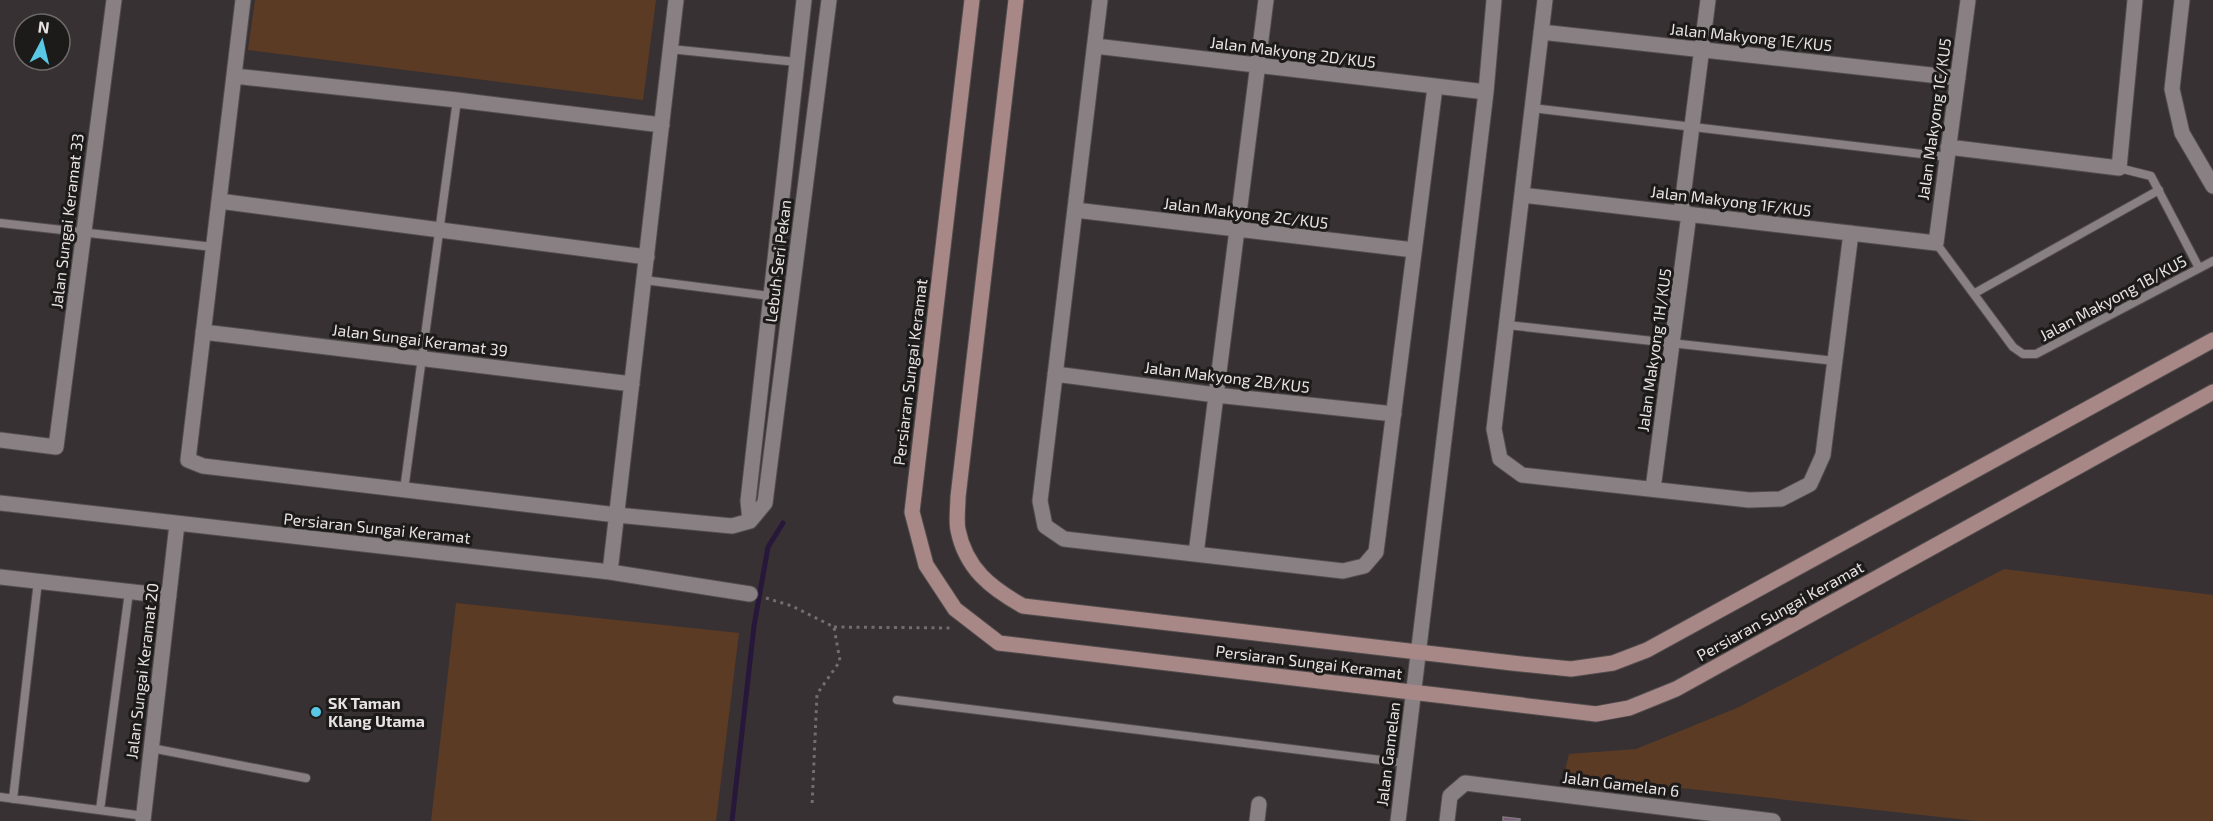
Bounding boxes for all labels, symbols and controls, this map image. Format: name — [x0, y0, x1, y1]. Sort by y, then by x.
north arrow — [12, 12, 72, 72]
text: N — [37, 16, 51, 37]
street label: Jalan Makyong 1E/KU5 — [1669, 19, 1833, 54]
street label: Jalan Makyong 2D/KU5 — [1209, 32, 1377, 71]
street label: Jalan Makyong 1C/KU5 — [1913, 37, 1954, 201]
street label: Jalan Sungai Keramat 33 — [46, 132, 87, 310]
street label: Jalan Makyong 1F/KU5 — [1650, 181, 1812, 220]
street label: Jalan Makyong 2C/KU5 — [1163, 193, 1330, 232]
street label: Lebuh Seri Pekan — [761, 198, 794, 323]
street label: Jalan Makyong 1B/KU5 — [2036, 251, 2190, 344]
street label: Jalan Makyong 1H/KU5 — [1633, 267, 1674, 433]
street label: Persiaran Sungai Keramat — [889, 278, 930, 466]
street label: Jalan Sungai Keramat 39 — [331, 319, 509, 360]
street label: Jalan Makyong 2B/KU5 — [1143, 357, 1311, 396]
street label: Persiaran Sungai Keramat — [283, 508, 471, 547]
street label: Persiaran Sungai Keramat — [1693, 557, 1866, 664]
street label: Jalan Sungai Keramat 20 — [121, 582, 162, 760]
street label: Persiaran Sungai Keramat — [1215, 641, 1403, 682]
place label: SK Taman Klang Utama — [328, 693, 425, 730]
street label: Jalan Gamelan — [1372, 701, 1403, 807]
marker: SK Taman Klang Utama — [309, 705, 323, 719]
street label: Jalan Gamelan 6 — [1562, 767, 1681, 800]

